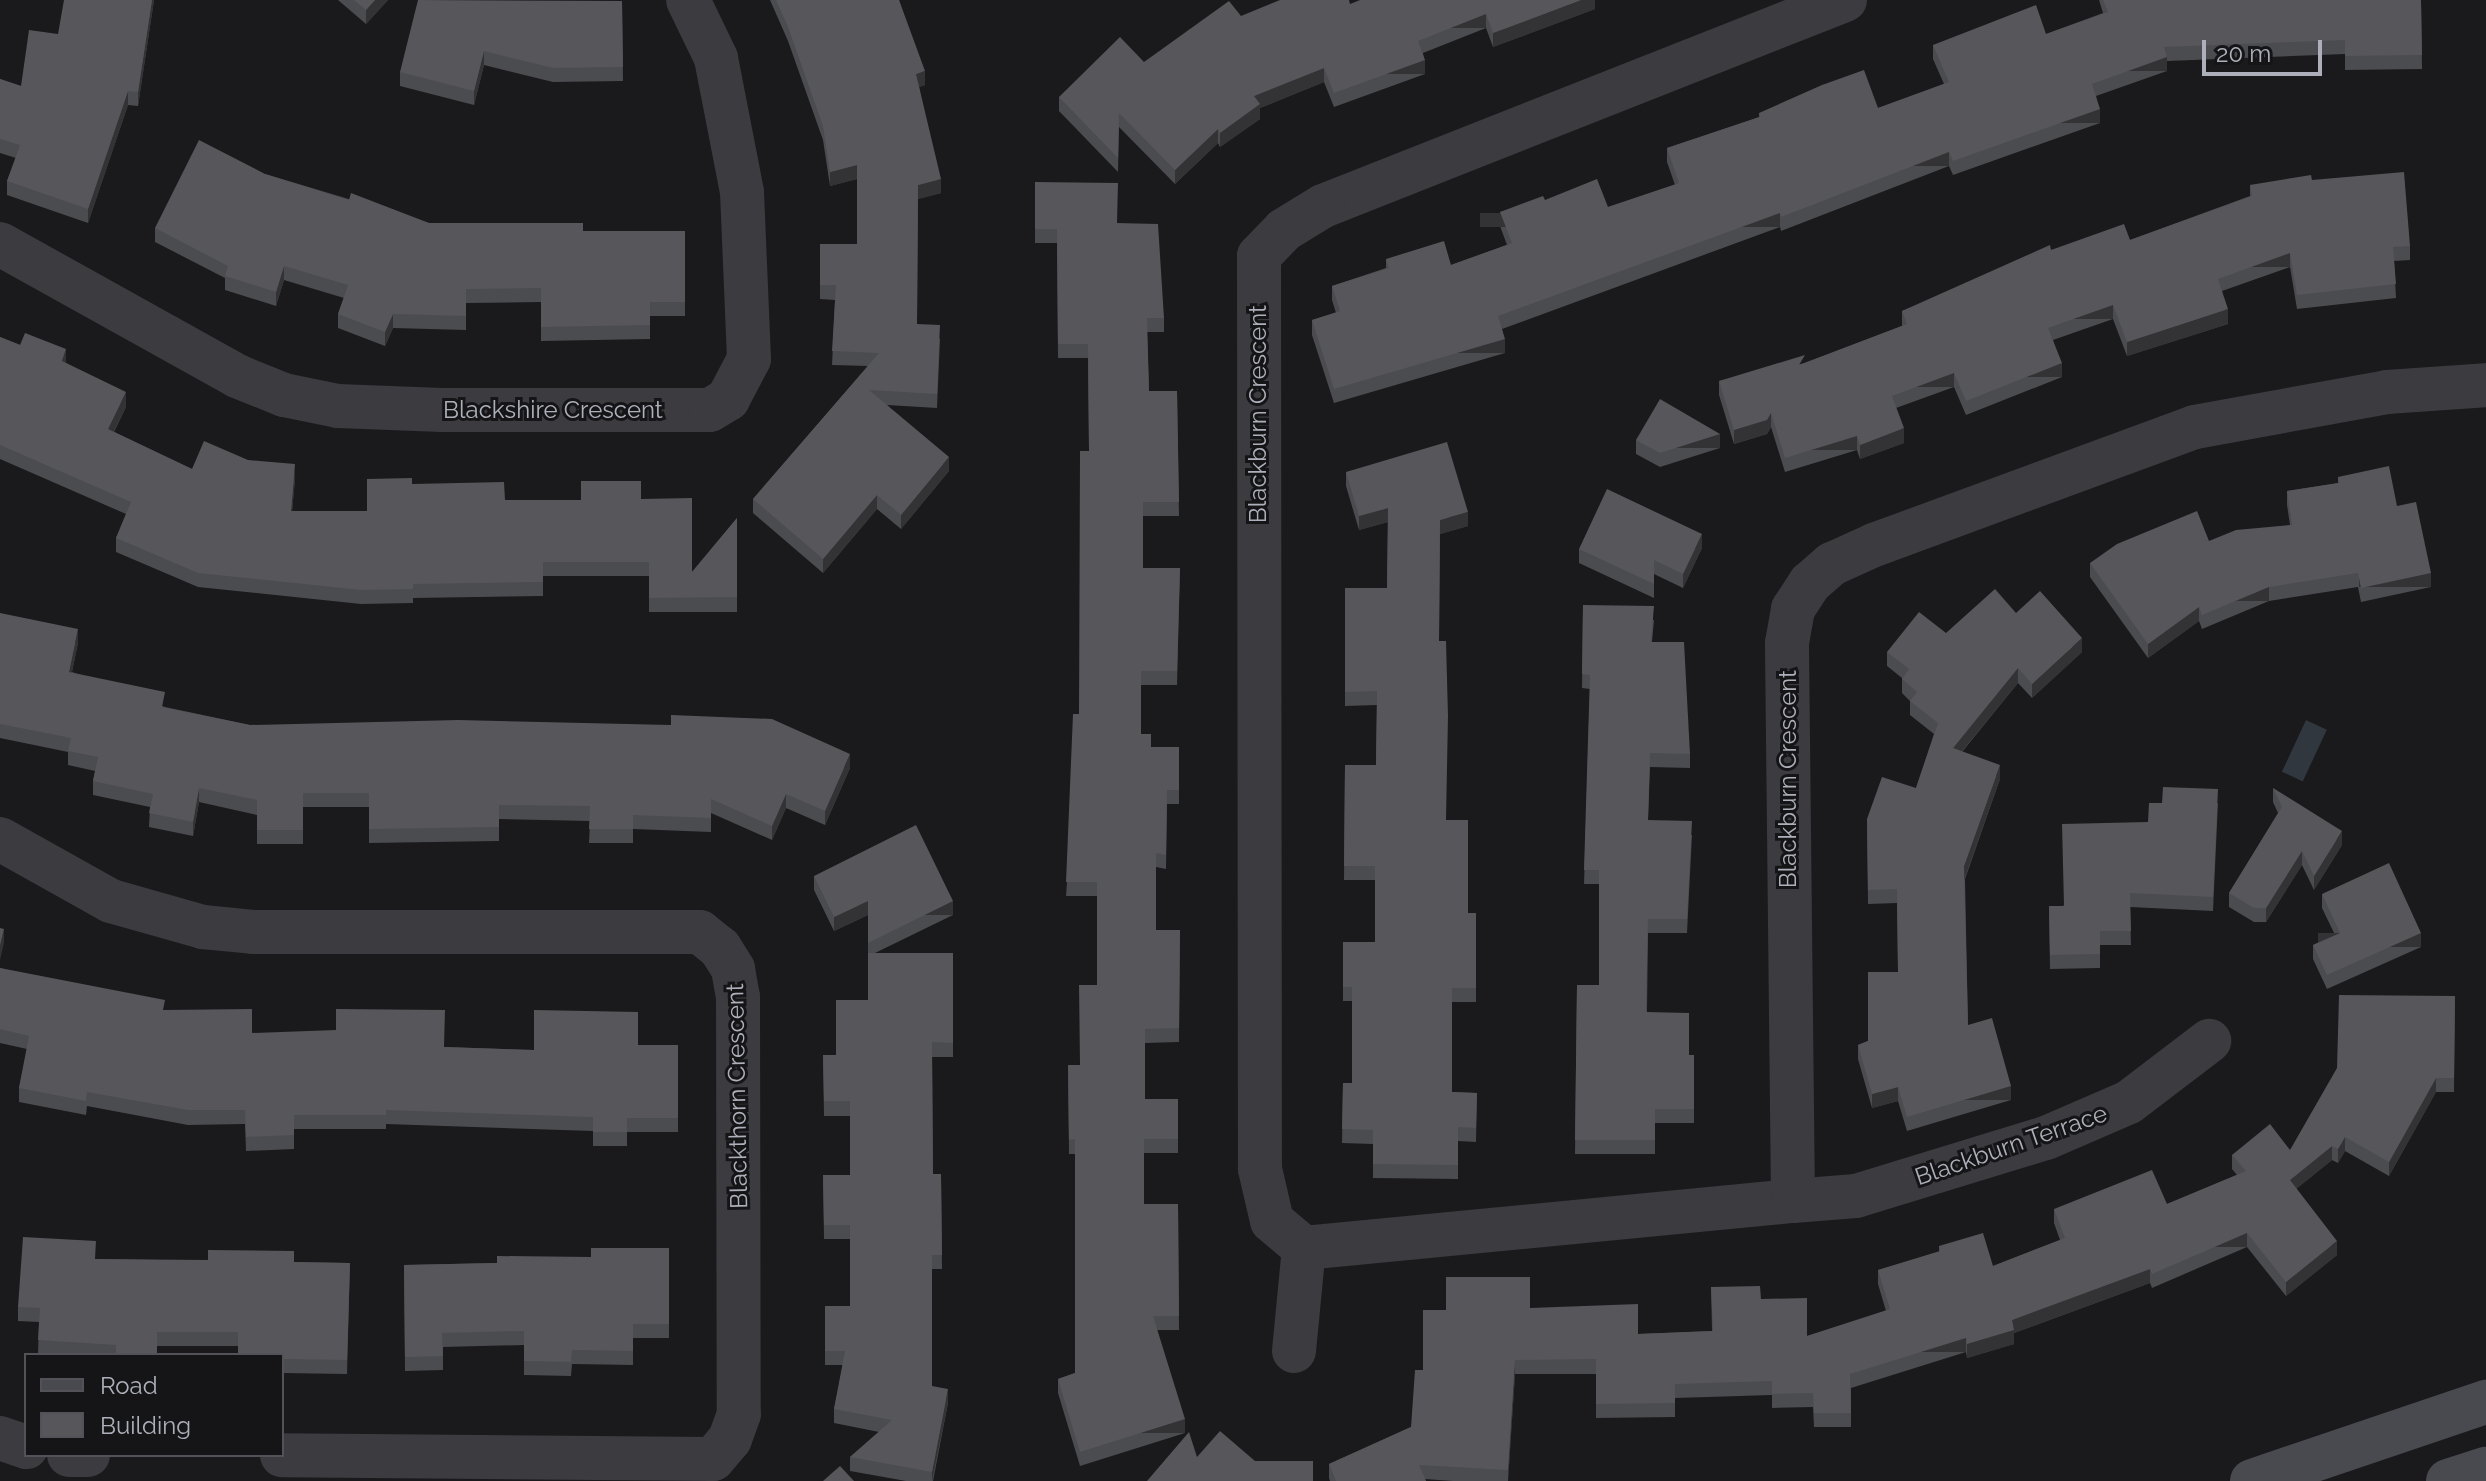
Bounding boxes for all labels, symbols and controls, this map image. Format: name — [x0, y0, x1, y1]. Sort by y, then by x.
scale bar — [2206, 24, 2326, 74]
text: 20 m — [2216, 39, 2271, 68]
street label: Blackburn Crescent — [1244, 305, 1272, 523]
street label: Blackshire Crescent — [443, 396, 663, 424]
street label: Blackburn Crescent — [1774, 670, 1802, 888]
street label: Blackthorn Crescent — [721, 983, 753, 1209]
street label: Blackburn Terrace — [1911, 1098, 2111, 1192]
legend — [24, 1353, 284, 1457]
text: Road — [100, 1371, 158, 1400]
text: Building — [100, 1411, 191, 1440]

